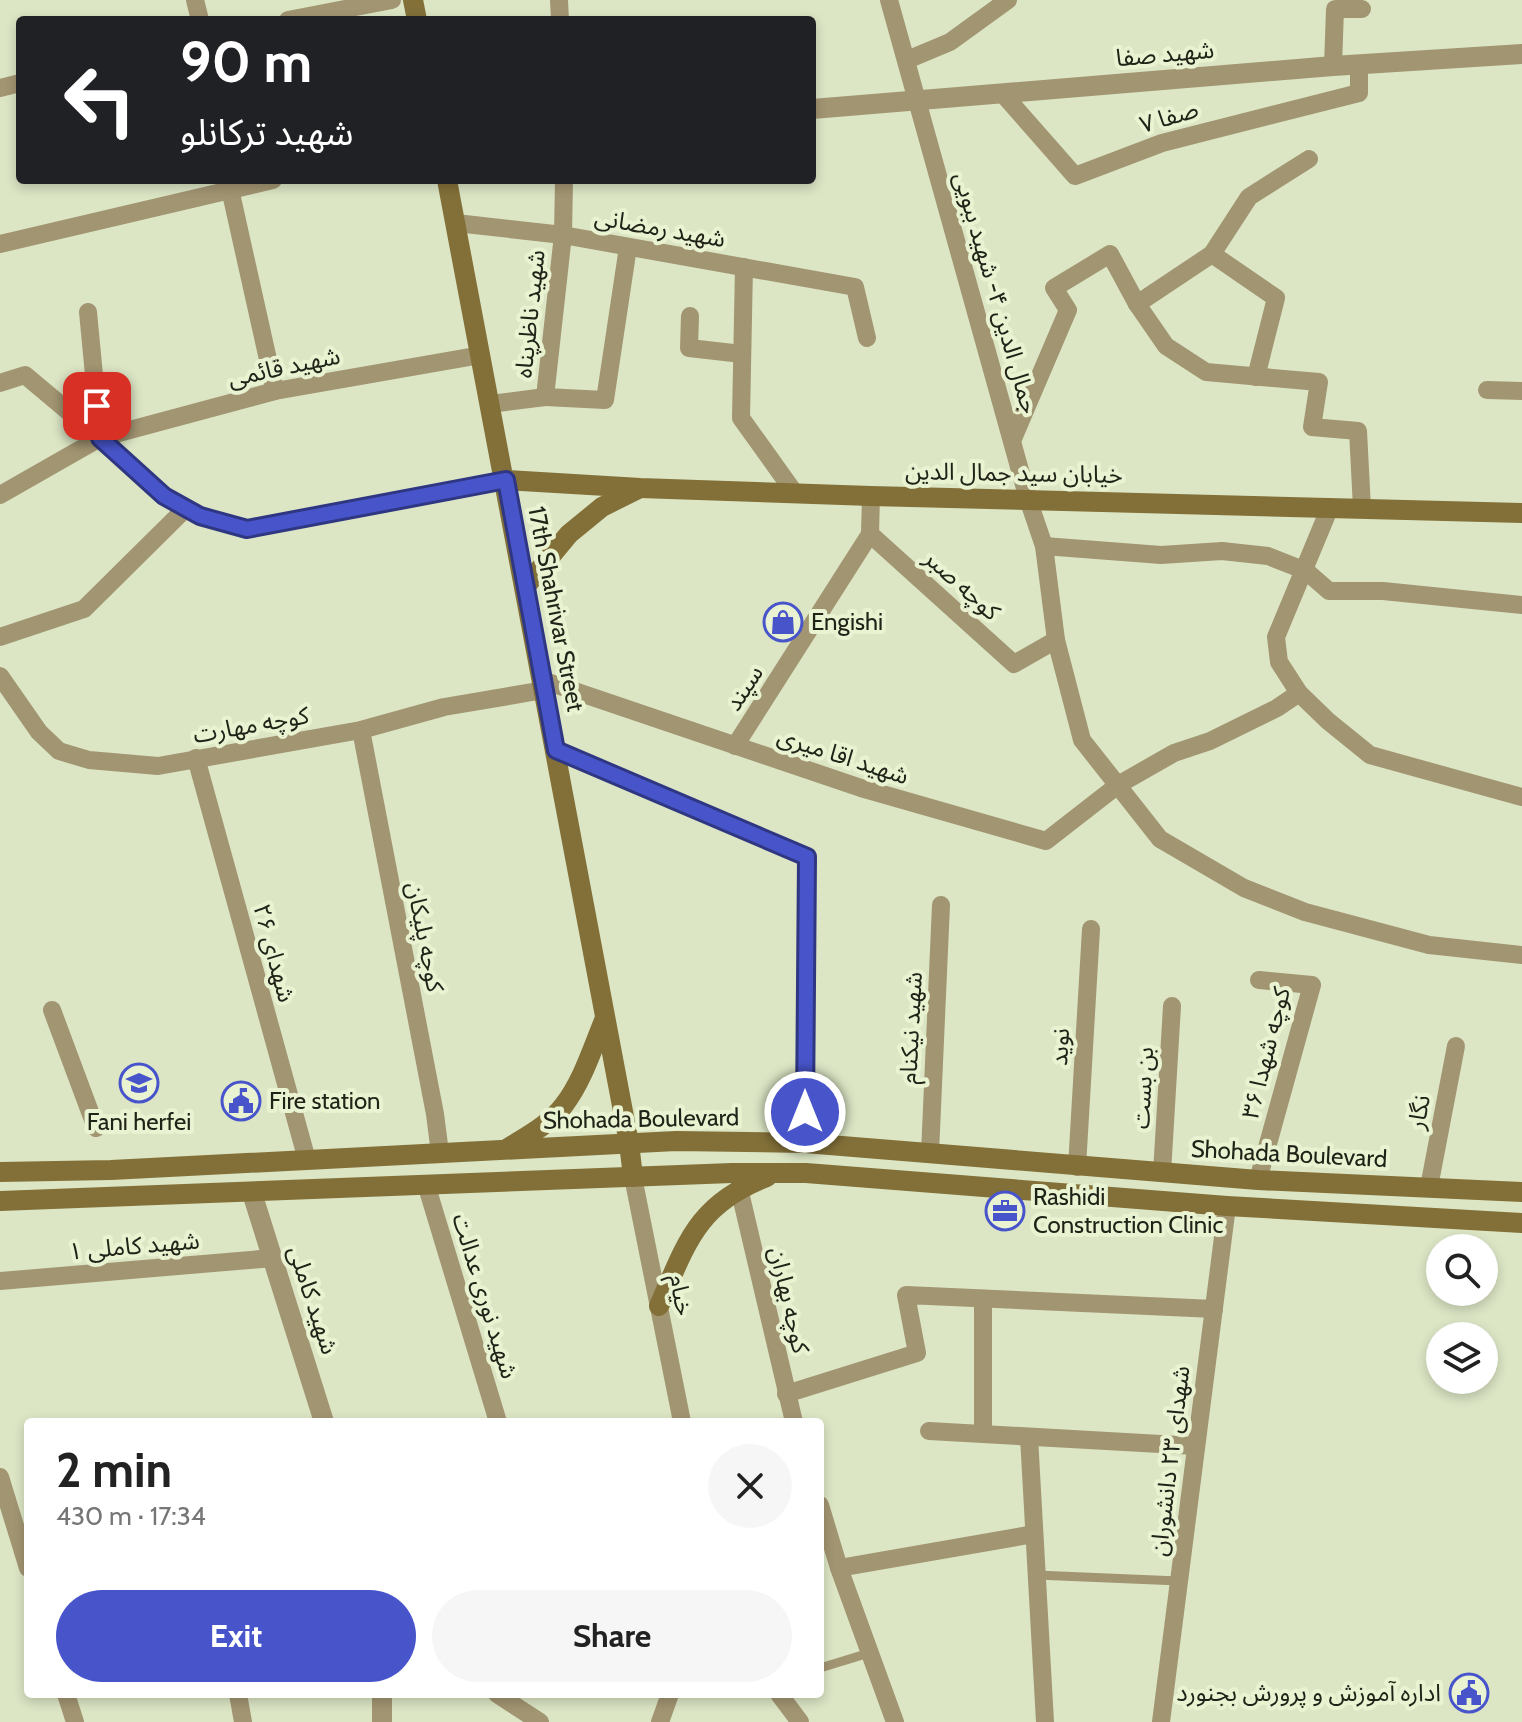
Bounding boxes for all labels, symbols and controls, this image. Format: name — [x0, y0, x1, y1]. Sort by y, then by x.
text: 90 m — [180, 28, 312, 96]
street label: شهید صفا — [1115, 35, 1215, 72]
icon: left — [48, 48, 152, 152]
street label: صفا ۷ — [1136, 94, 1202, 139]
text: شهید ترکانلو — [180, 110, 354, 154]
street label: جمال الدین ۴- شهید ببویی — [948, 169, 1045, 417]
street label: شهید رمضانی — [592, 202, 728, 253]
street label: شهید ناظرپناه — [508, 248, 552, 380]
street label: شهید قائمی — [225, 340, 343, 393]
pin — [63, 372, 131, 440]
icon: arrive — [75, 384, 119, 428]
street label: خیابان سید جمال الدین — [905, 456, 1123, 489]
street label: 17th Shahrivar Street — [522, 504, 591, 714]
street label: کوچه صبر — [917, 542, 1007, 628]
shop icon: Engishi — [762, 601, 804, 643]
place label: Engishi — [811, 607, 883, 636]
street label: سپند — [718, 659, 770, 717]
street label: کوچه مهارت — [191, 700, 312, 750]
street label: شهید اقا میری — [774, 721, 912, 790]
street label: کوچه پلیکان — [399, 879, 451, 996]
street label: شهدای ۲۶ — [247, 901, 302, 1005]
street label: شهید نیکنام — [893, 971, 932, 1085]
street label: کوچه شهدا ۳۶ — [1235, 983, 1297, 1122]
street label: نوید — [1044, 1027, 1075, 1067]
street label: بن بست — [1126, 1046, 1159, 1130]
school or university icon: Fani herfei — [118, 1062, 160, 1104]
position arrow — [763, 1070, 847, 1154]
public building icon: Fire station — [220, 1080, 262, 1122]
place label: Fire station — [269, 1086, 381, 1115]
street label: نگار — [1401, 1092, 1436, 1133]
street label: Shohada Boulevard — [543, 1102, 739, 1135]
place label: Fani herfei — [87, 1107, 191, 1136]
street label: Shohada Boulevard — [1190, 1134, 1388, 1173]
place label: Rashidi Construction Clinic — [1033, 1182, 1223, 1239]
office icon: Rashidi Construction Clinic — [984, 1190, 1026, 1232]
street label: شهید نوری عدالت — [447, 1210, 524, 1382]
street label: شهید کاملی ۱ — [67, 1225, 201, 1266]
map controls — [1426, 1234, 1498, 1394]
button: search — [1426, 1234, 1498, 1306]
street label: شهید کاملی — [282, 1242, 345, 1358]
street label: کوچه بهاران — [762, 1244, 816, 1357]
street label: خیام — [659, 1272, 700, 1319]
button: layers — [1426, 1322, 1498, 1394]
street label: شهدای ۲۳ دانشوران — [1143, 1364, 1196, 1558]
text: 2 min — [56, 1441, 172, 1499]
button: close — [708, 1444, 792, 1528]
text: 430 m · 17:34 — [56, 1500, 206, 1532]
button: Exit — [56, 1590, 416, 1682]
button: Share — [432, 1590, 792, 1682]
public building icon: اداره آموزش و پرورش بجنورد — [1448, 1672, 1490, 1714]
place label: اداره آموزش و پرورش بجنورد — [1176, 1678, 1441, 1708]

